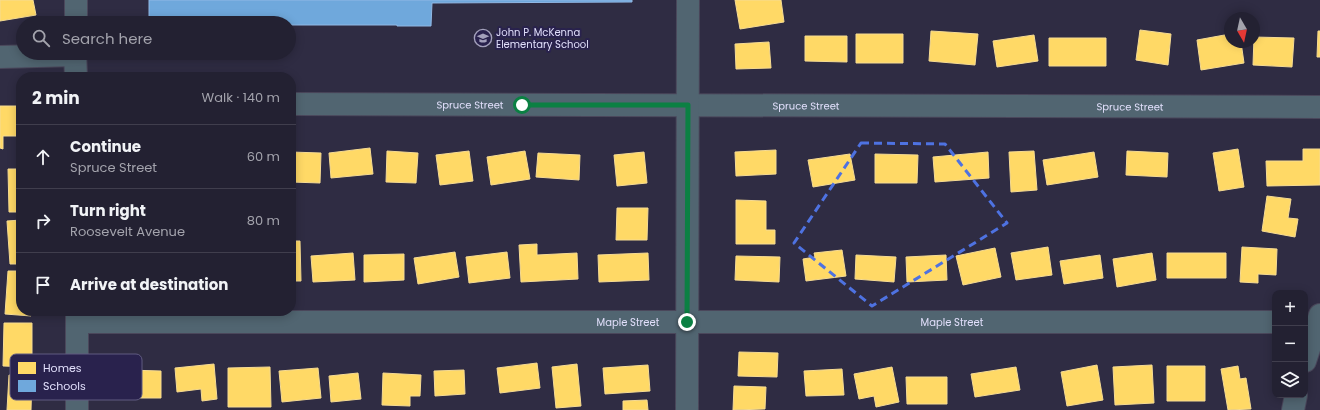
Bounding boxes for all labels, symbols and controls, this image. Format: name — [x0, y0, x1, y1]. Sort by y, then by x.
north arrow — [1224, 12, 1260, 48]
search box — [16, 16, 296, 60]
place label: John P. McKenna Elementary School — [496, 25, 589, 52]
icon: search — [30, 27, 52, 49]
text: Search here — [62, 28, 152, 49]
school or university icon: John P. McKenna Elementary School — [473, 28, 493, 48]
text: 2 min — [32, 86, 80, 110]
text: Walk · 140 m — [202, 88, 280, 107]
route start — [513, 96, 531, 114]
street label: Spruce Street — [436, 97, 504, 113]
street label: Spruce Street — [772, 98, 840, 114]
street label: Spruce Street — [1096, 99, 1164, 115]
text: Continue — [70, 136, 141, 157]
icon: ahead — [32, 146, 54, 168]
text: 60 m — [247, 147, 280, 166]
text: Spruce Street — [70, 158, 157, 177]
text: Turn right — [70, 200, 146, 221]
icon: right — [32, 210, 54, 232]
text: 80 m — [247, 211, 280, 230]
text: Roosevelt Avenue — [70, 222, 185, 241]
icon: arrive — [32, 274, 54, 296]
text: Arrive at destination — [70, 274, 228, 295]
map controls — [1272, 290, 1308, 398]
button: + — [1272, 290, 1308, 326]
route end — [678, 313, 696, 331]
street label: Maple Street — [597, 315, 660, 330]
street label: Maple Street — [921, 315, 984, 330]
button: − — [1272, 326, 1308, 362]
legend — [10, 354, 142, 400]
text: Homes — [43, 360, 82, 376]
button: layers — [1272, 362, 1308, 398]
text: Schools — [43, 378, 86, 394]

